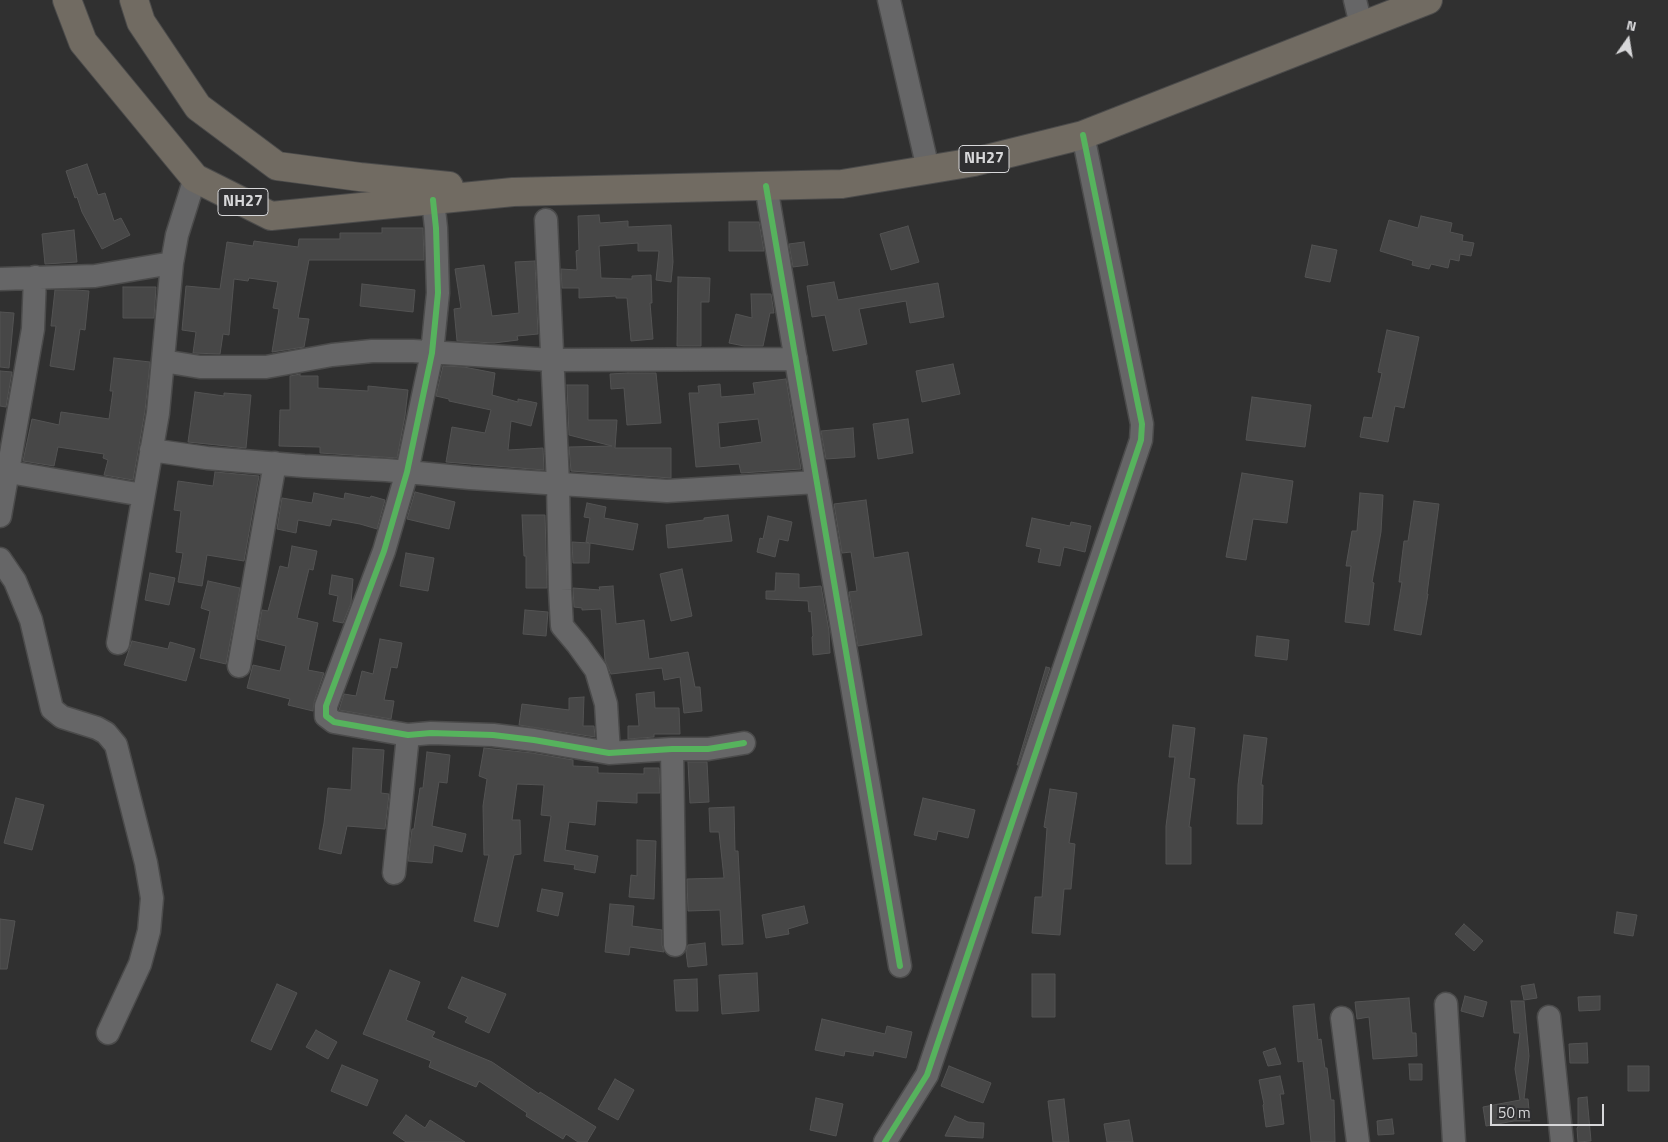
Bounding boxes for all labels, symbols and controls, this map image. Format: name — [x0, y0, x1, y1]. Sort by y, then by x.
text: N — [1624, 14, 1639, 36]
north arrow — [1603, 15, 1653, 65]
road number: NH27 — [959, 146, 1009, 172]
road number: NH27 — [218, 188, 268, 216]
scale bar — [1493, 1094, 1607, 1126]
text: 50 m — [1498, 1101, 1531, 1124]

